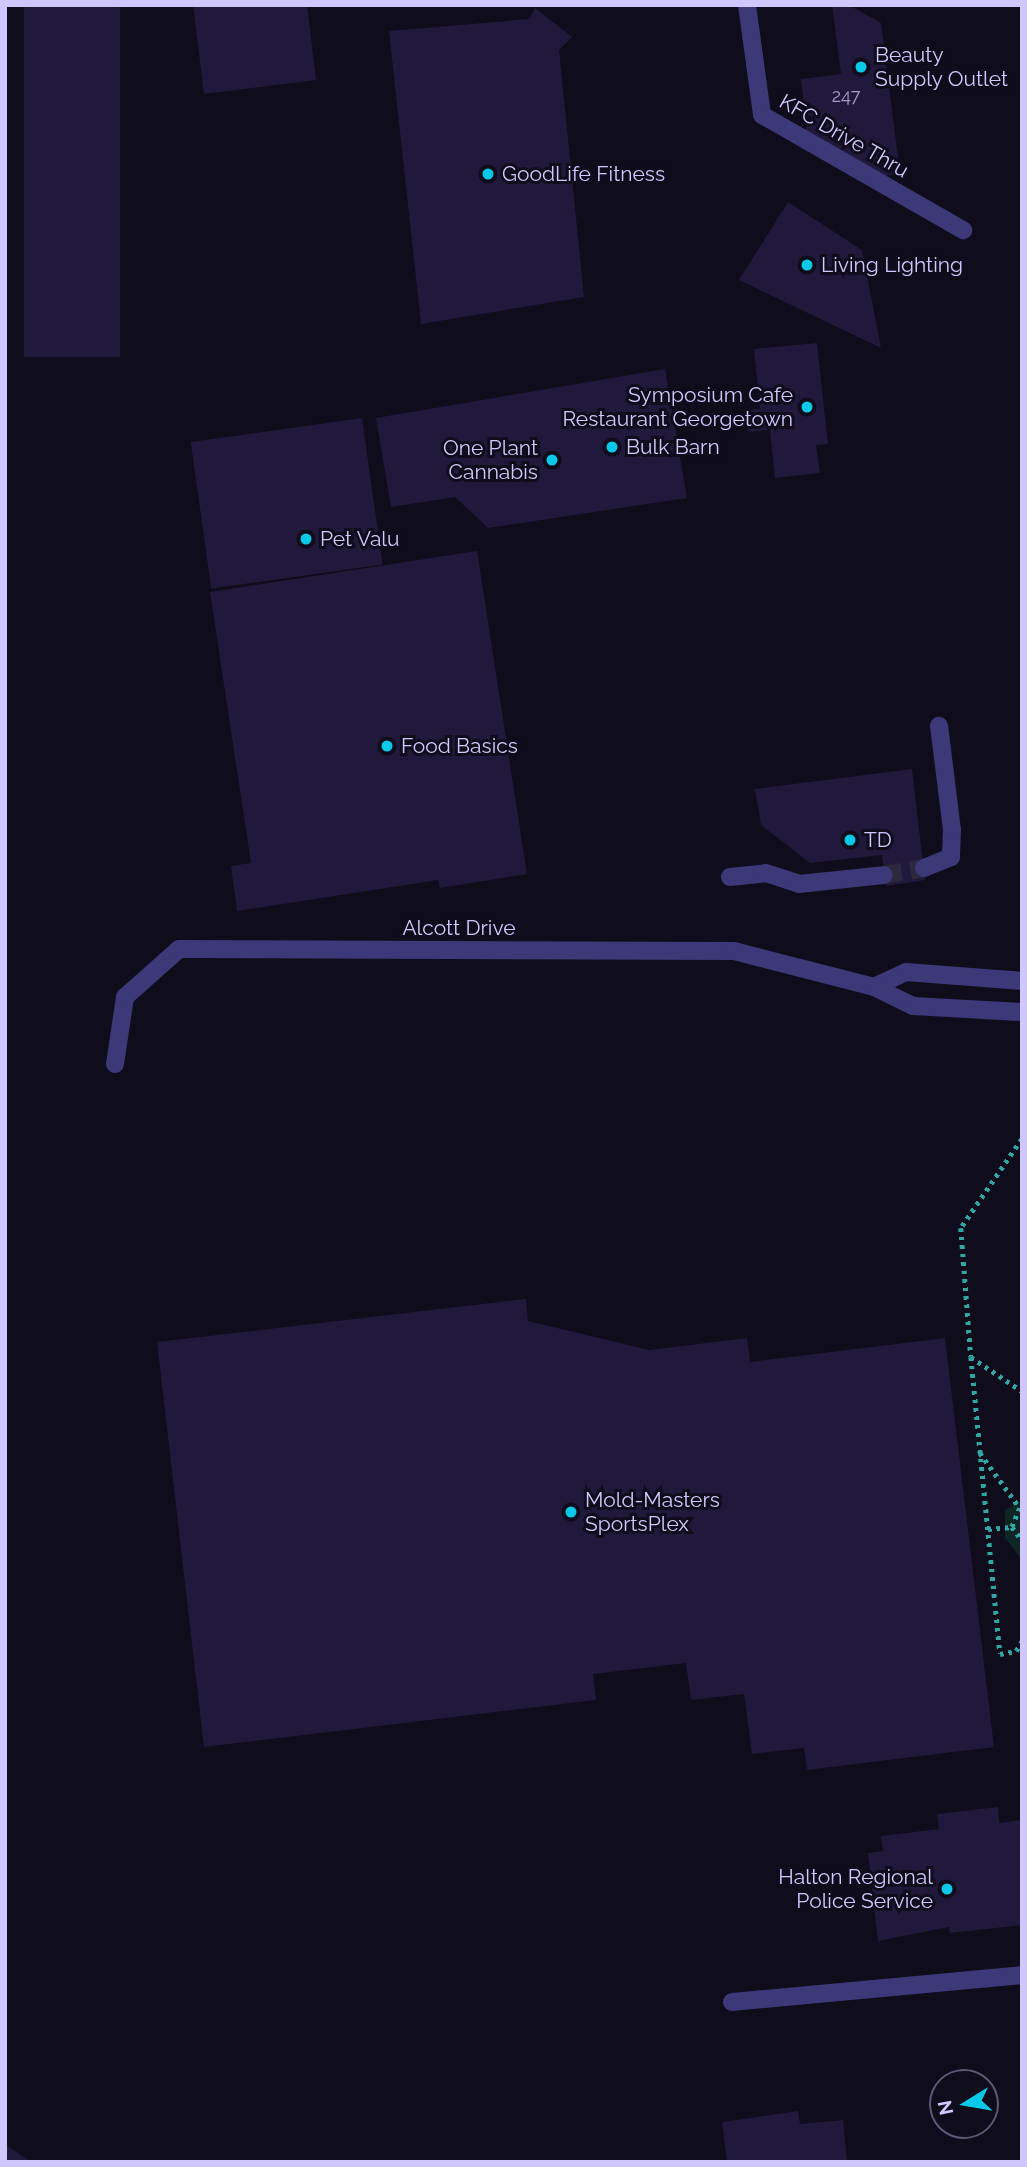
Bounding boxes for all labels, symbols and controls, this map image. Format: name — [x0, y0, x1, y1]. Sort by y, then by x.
place label: Beauty Supply Outlet — [875, 42, 1008, 92]
marker: Beauty Supply Outlet — [853, 59, 869, 75]
house number: 247 — [832, 85, 860, 107]
street label: KFC Drive Thru — [775, 89, 913, 183]
place label: GoodLife Fitness — [502, 161, 665, 187]
marker: GoodLife Fitness — [480, 166, 496, 182]
place label: Living Lighting — [821, 252, 963, 278]
marker: Living Lighting — [799, 257, 815, 273]
place label: Symposium Cafe Restaurant Georgetown — [562, 382, 793, 432]
marker: Symposium Cafe Restaurant Georgetown — [799, 399, 815, 415]
place label: Bulk Barn — [626, 434, 720, 460]
place label: One Plant Cannabis — [443, 435, 538, 485]
marker: Bulk Barn — [604, 439, 620, 455]
marker: One Plant Cannabis — [544, 452, 560, 468]
place label: Pet Valu — [320, 526, 400, 552]
marker: Pet Valu — [298, 531, 314, 547]
place label: Food Basics — [401, 733, 518, 759]
marker: Food Basics — [379, 738, 395, 754]
place label: TD — [864, 827, 892, 853]
marker: TD — [842, 832, 858, 848]
street label: Alcott Drive — [402, 915, 516, 941]
place label: Mold-Masters SportsPlex — [585, 1487, 720, 1537]
marker: Mold-Masters SportsPlex — [563, 1504, 579, 1520]
place label: Halton Regional Police Service — [778, 1864, 933, 1914]
marker: Halton Regional Police Service — [939, 1881, 955, 1897]
north arrow — [929, 2069, 999, 2139]
text: N — [933, 2098, 958, 2117]

